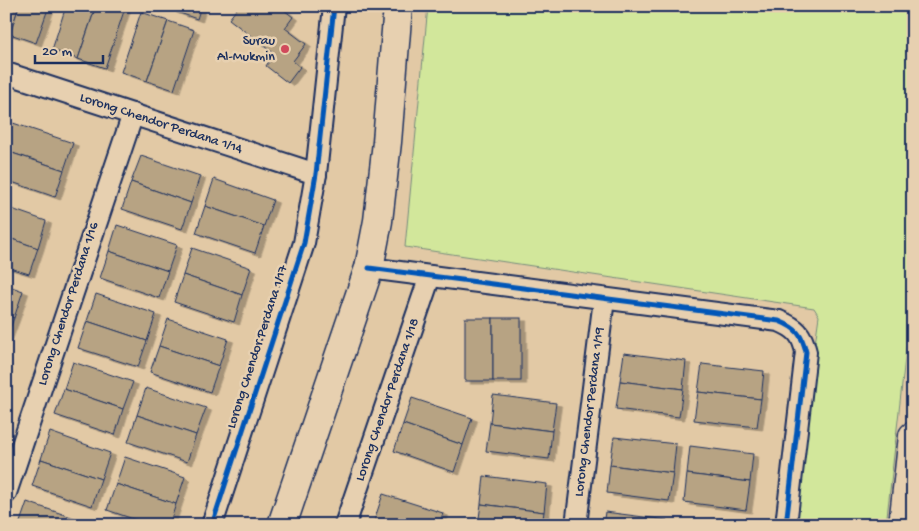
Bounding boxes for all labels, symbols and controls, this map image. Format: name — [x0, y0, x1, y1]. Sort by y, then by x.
scale bar — [35, 32, 102, 64]
place label: Surau Al-Mukmin — [217, 33, 275, 66]
text: 20 m — [42, 43, 72, 61]
marker: Surau Al-Mukmin — [279, 43, 291, 55]
street label: Lorong Chendor Perdana 1/14 — [77, 90, 245, 158]
street label: Lorong Chendor Perdana 1/16 — [35, 219, 104, 388]
street label: Lorong Chendor Perdana 1/17 — [224, 262, 293, 431]
street label: Lorong Chendor Perdana 1/18 — [352, 316, 424, 484]
street label: Lorong Chendor Perdana 1/19 — [571, 326, 609, 498]

